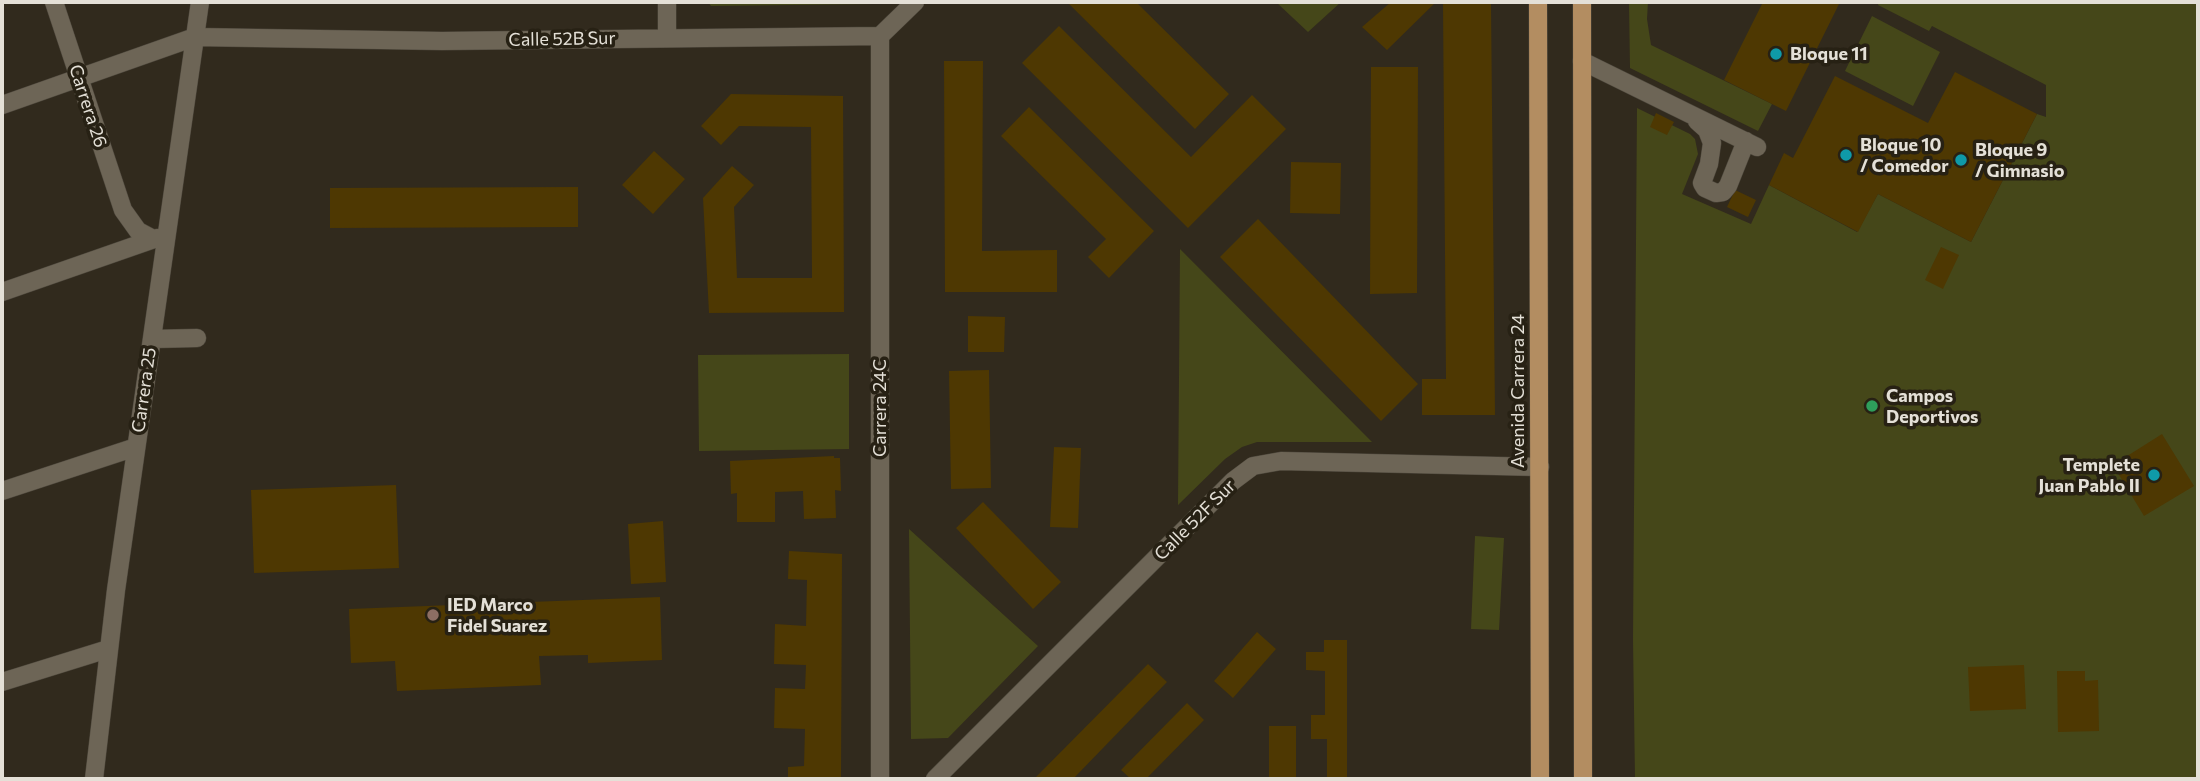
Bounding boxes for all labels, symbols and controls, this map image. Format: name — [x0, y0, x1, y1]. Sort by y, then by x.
street label: Calle 52B Sur — [508, 27, 616, 51]
place label: Bloque 11 — [1790, 43, 1868, 65]
marker: Bloque 11 — [1768, 46, 1784, 62]
street label: Carrera 26 — [64, 62, 112, 150]
place label: Bloque 10 / Comedor — [1860, 134, 1949, 176]
place label: Bloque 9 / Gimnasio — [1975, 139, 2065, 182]
marker: Bloque 10 / Comedor — [1838, 147, 1854, 163]
marker: Bloque 9 / Gimnasio — [1953, 152, 1969, 168]
street label: Avenida Carrera 24 — [1507, 314, 1529, 468]
street label: Carrera 25 — [127, 346, 161, 434]
street label: Carrera 24C — [869, 359, 891, 457]
place label: Campos Deportivos — [1886, 385, 1978, 428]
marker: Campos Deportivos — [1864, 398, 1880, 414]
place label: Templete Juan Pablo II — [2038, 454, 2140, 496]
marker: Templete Juan Pablo II — [2146, 467, 2162, 483]
street label: Calle 52F Sur — [1150, 475, 1240, 565]
place label: IED Marco Fidel Suarez — [447, 594, 547, 636]
marker: IED Marco Fidel Suarez — [425, 607, 441, 623]

